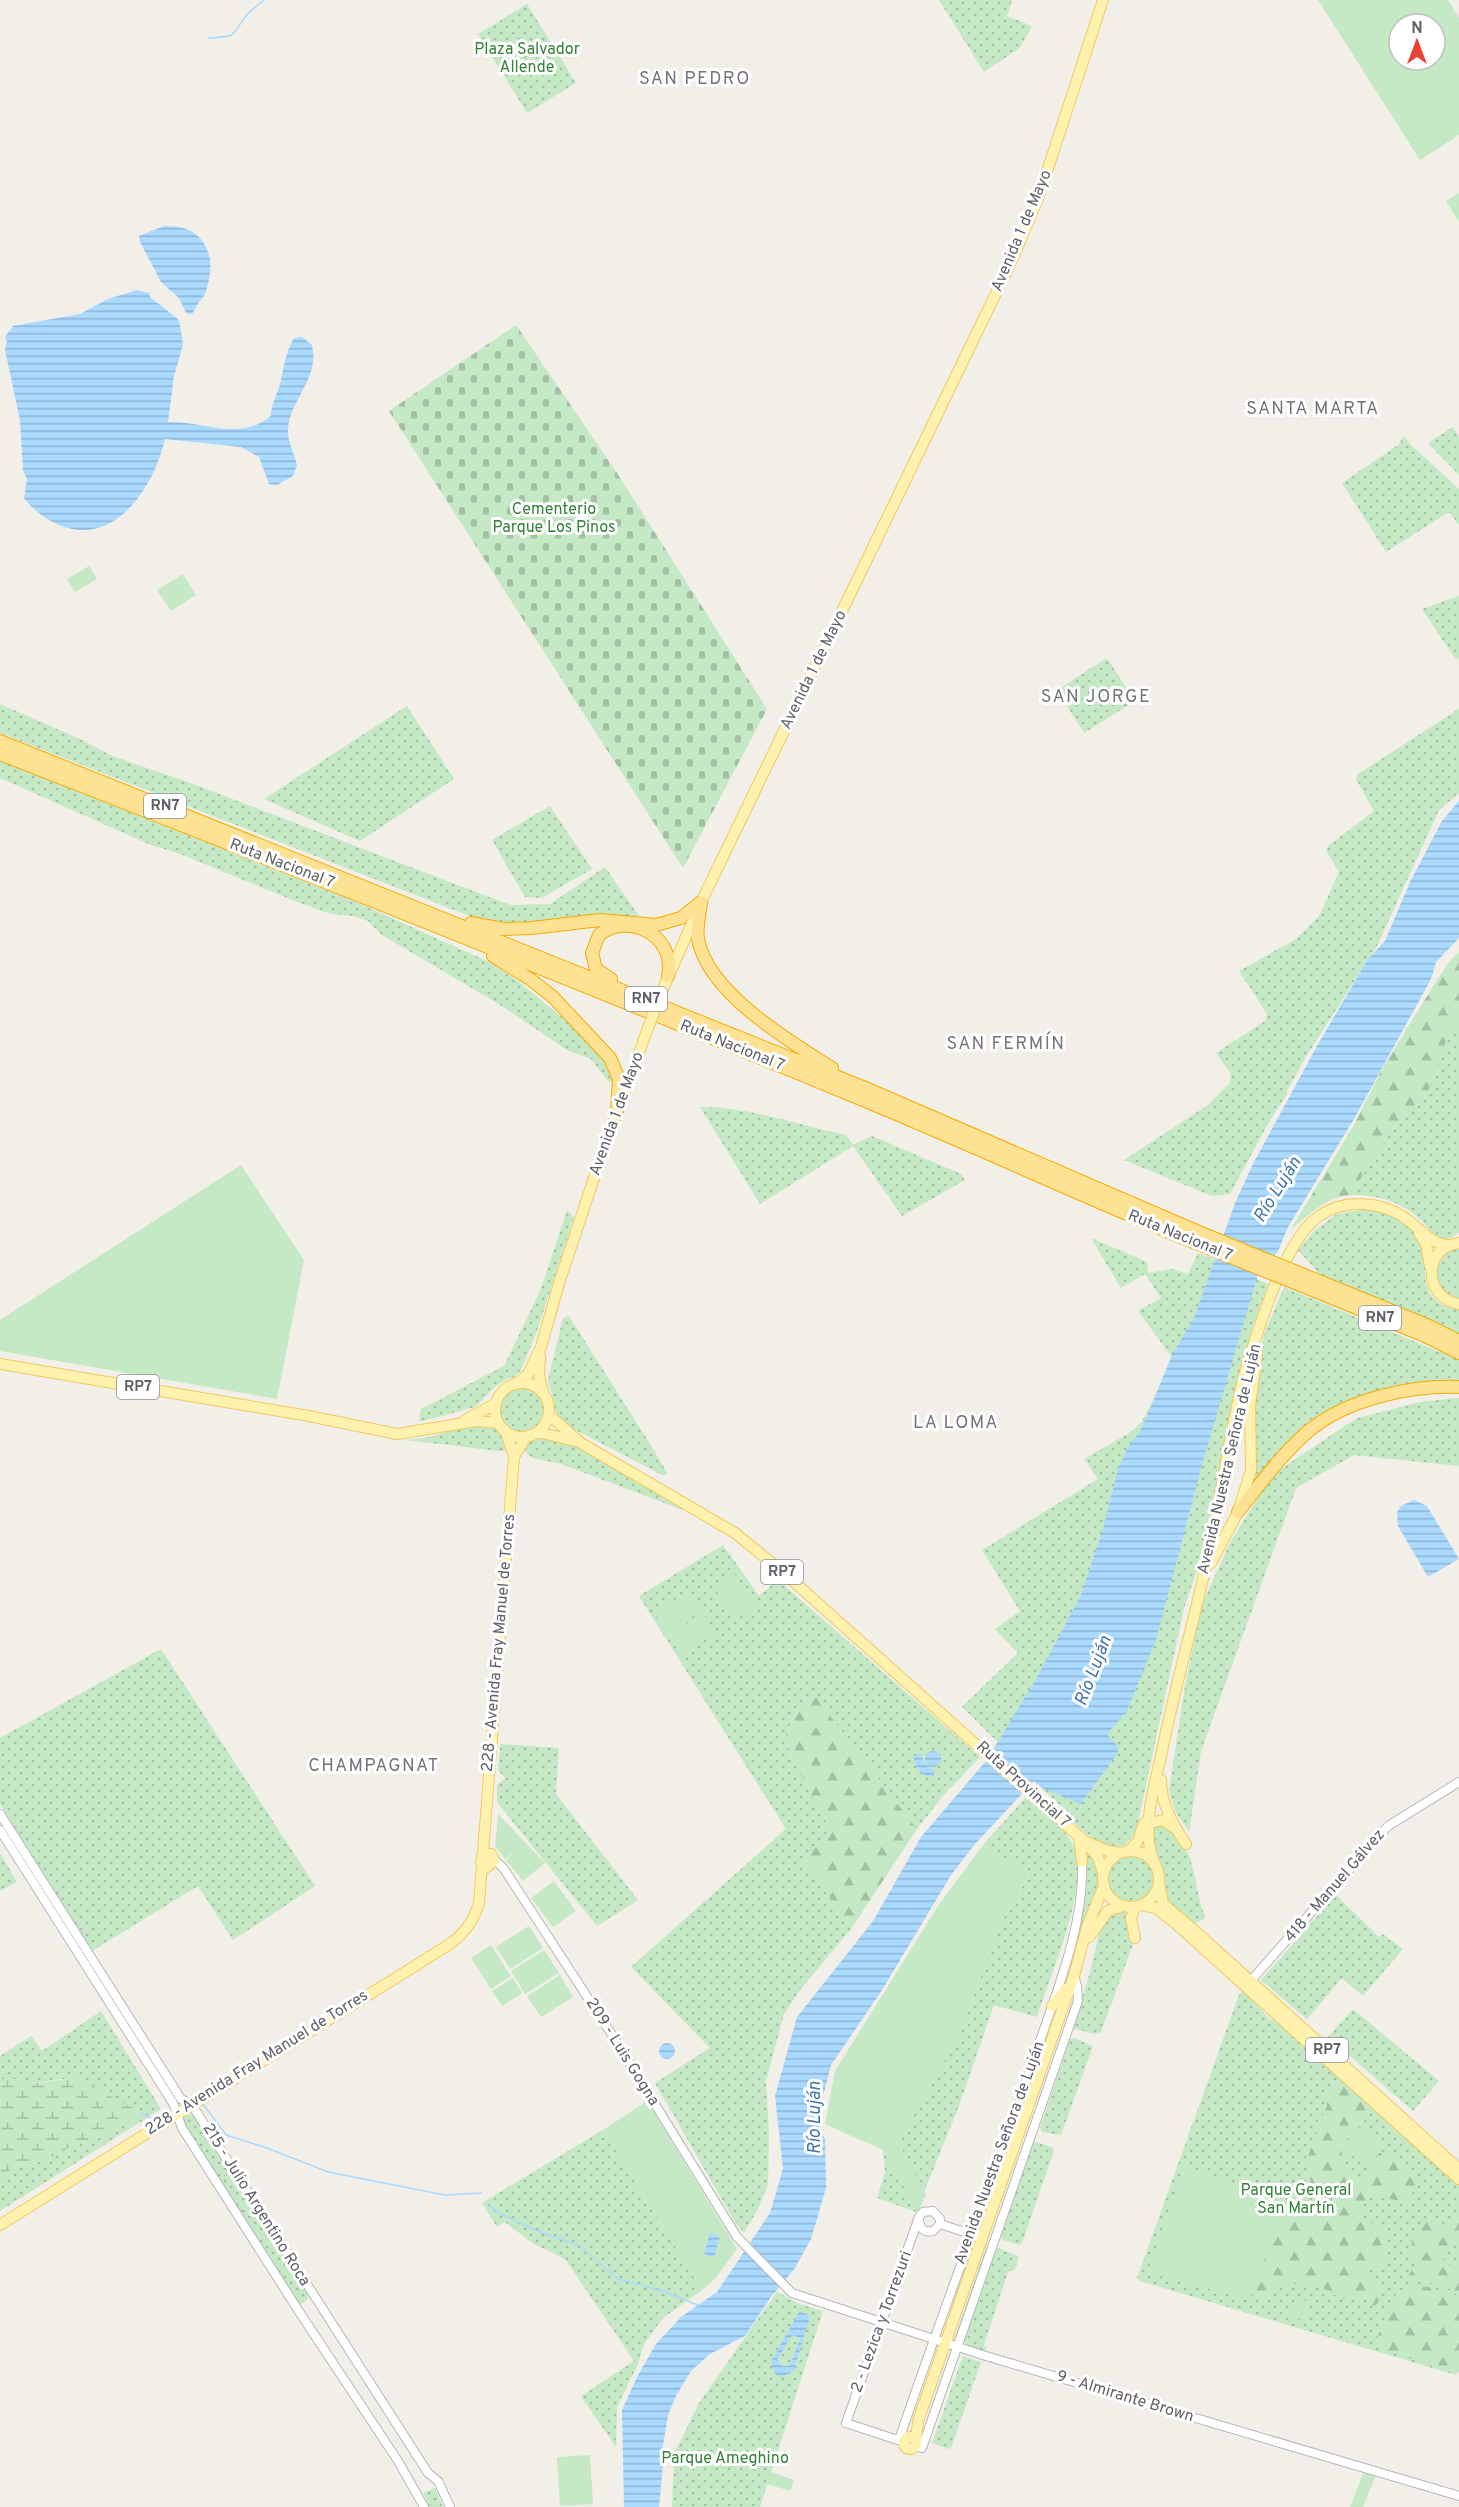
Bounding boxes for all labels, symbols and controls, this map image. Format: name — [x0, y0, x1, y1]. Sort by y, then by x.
north arrow — [1387, 12, 1447, 72]
text: N — [1411, 19, 1423, 39]
park label: Plaza Salvador Allende — [474, 40, 580, 78]
district label: SAN PEDRO — [639, 68, 751, 91]
street label: Avenida 1 de Mayo — [987, 167, 1057, 295]
district label: SANTA MARTA — [1246, 398, 1380, 421]
park label: Cementerio Parque Los Pinos — [492, 500, 616, 538]
street label: Avenida 1 de Mayo — [776, 607, 852, 733]
district label: SAN JORGE — [1041, 686, 1151, 709]
road number: RN7 — [144, 794, 186, 818]
street label: Ruta Nacional 7 — [227, 835, 337, 893]
road number: RN7 — [625, 987, 667, 1011]
street label: Ruta Nacional 7 — [677, 1016, 787, 1076]
district label: SAN FERMÍN — [947, 1031, 1066, 1056]
street label: Avenida 1 de Mayo — [585, 1049, 649, 1179]
water label: Río Luján — [1249, 1153, 1307, 1227]
street label: Ruta Nacional 7 — [1125, 1206, 1235, 1266]
road number: RN7 — [1359, 1306, 1401, 1330]
street label: Avenida Nuestra Señora de Luján — [1194, 1342, 1266, 1576]
road number: RP7 — [117, 1375, 159, 1399]
district label: LA LOMA — [913, 1412, 999, 1435]
street label: 228 - Avenida Fray Manuel de Torres — [478, 1513, 520, 1773]
road number: RP7 — [761, 1560, 803, 1584]
water label: Río Luján — [1070, 1633, 1118, 1709]
street label: Ruta Provincial 7 — [972, 1737, 1074, 1833]
district label: CHAMPAGNAT — [308, 1755, 440, 1778]
street label: 418 - Manuel Gálvez — [1280, 1825, 1390, 1947]
street label: 228 - Avenida Fray Manuel de Torres — [142, 1986, 372, 2140]
street label: 209 - Luis Gogna — [581, 1994, 663, 2110]
road number: RP7 — [1306, 2038, 1348, 2062]
street label: Avenida Nuestra Señora de Luján — [950, 2039, 1050, 2267]
water label: Río Luján — [804, 2081, 827, 2155]
street label: 215 - Julio Argentino Roca — [198, 2120, 314, 2290]
park label: Parque General San Martín — [1241, 2181, 1351, 2219]
street label: 2 - Lezica y Torrezuri — [847, 2248, 917, 2396]
street label: 9 - Almirante Brown — [1054, 2367, 1196, 2427]
park label: Parque Ameghino — [661, 2449, 789, 2469]

